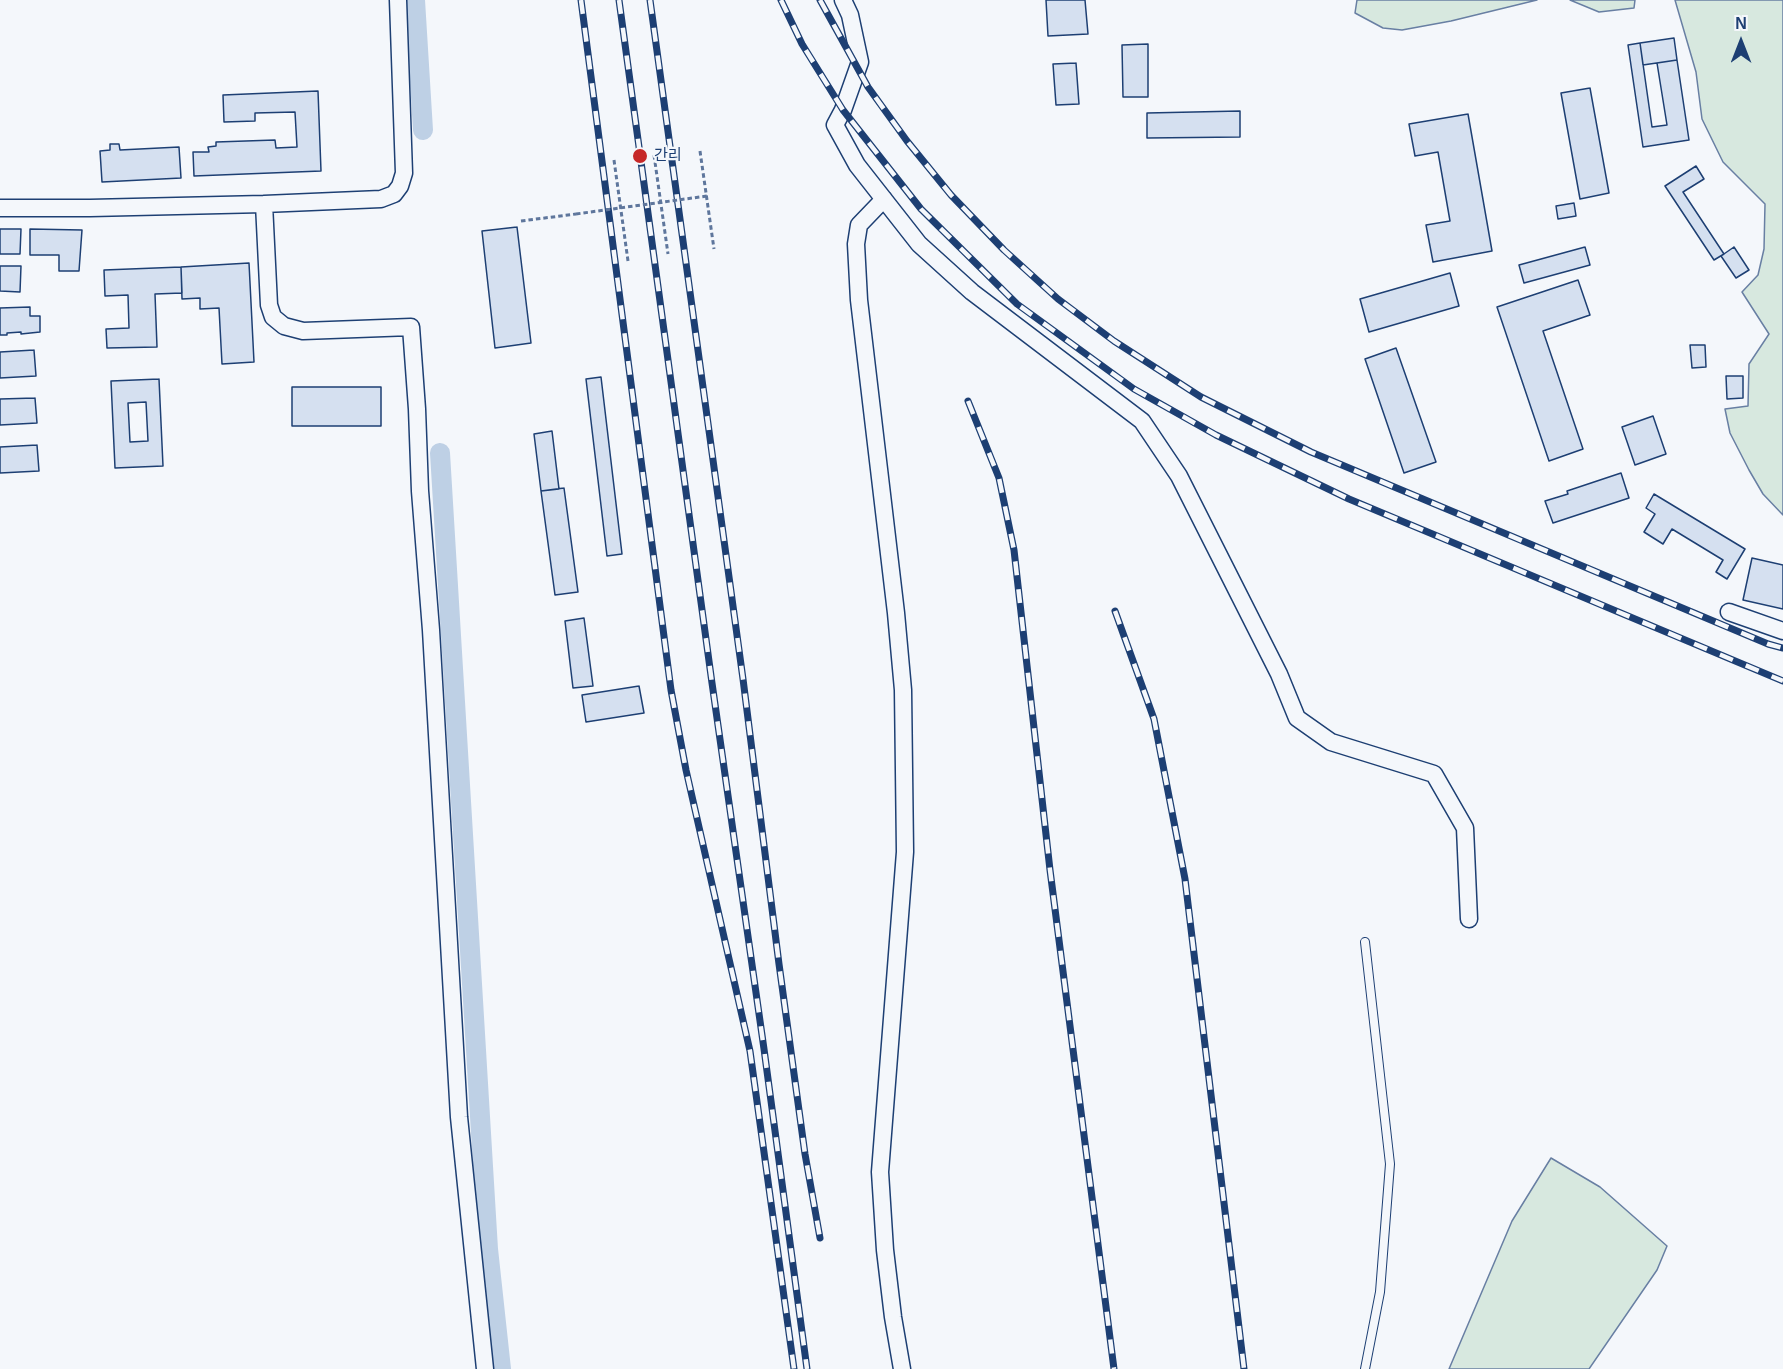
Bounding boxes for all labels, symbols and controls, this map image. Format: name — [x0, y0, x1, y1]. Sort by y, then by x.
north arrow — [1711, 12, 1771, 72]
text: N — [1735, 15, 1747, 32]
marker: 간리 — [631, 147, 649, 165]
place label: 간리 — [654, 147, 682, 165]

